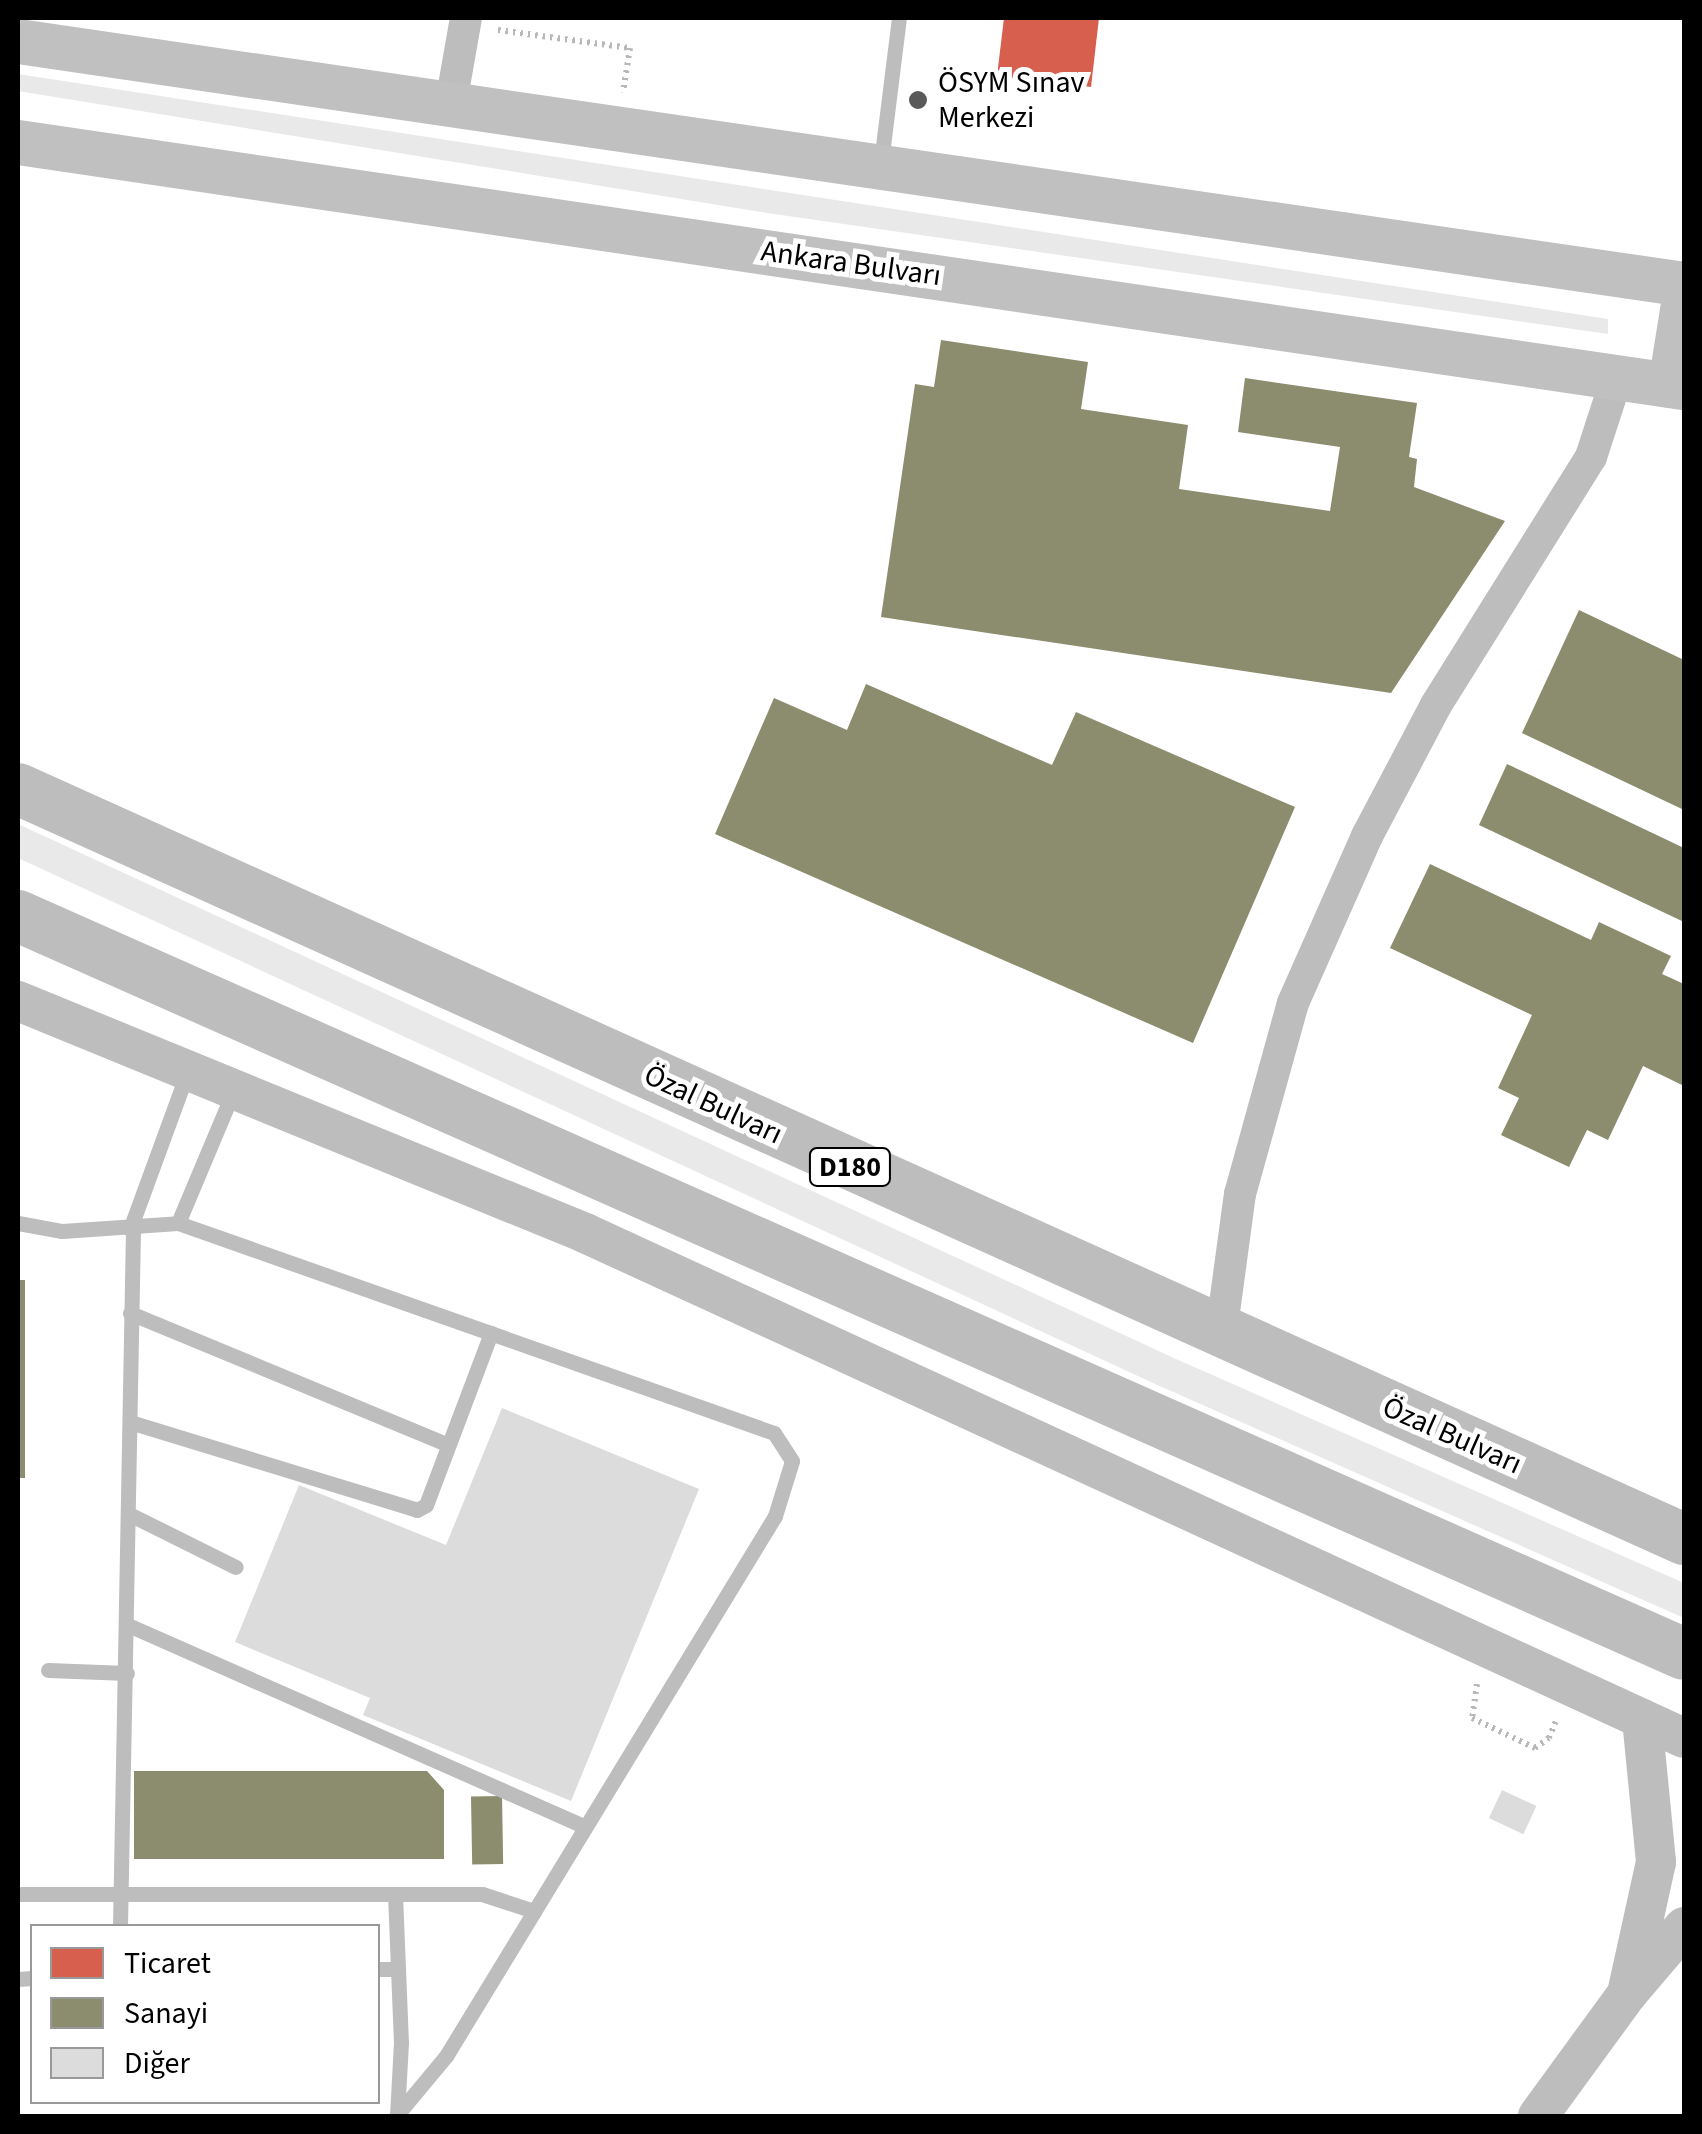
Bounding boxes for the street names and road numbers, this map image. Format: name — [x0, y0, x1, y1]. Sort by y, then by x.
street label: Ankara Bulvarı — [759, 234, 943, 294]
street label: Özal Bulvarı — [638, 1057, 788, 1153]
road number: D180 — [808, 1144, 892, 1190]
street label: Özal Bulvarı — [1377, 1389, 1527, 1483]

